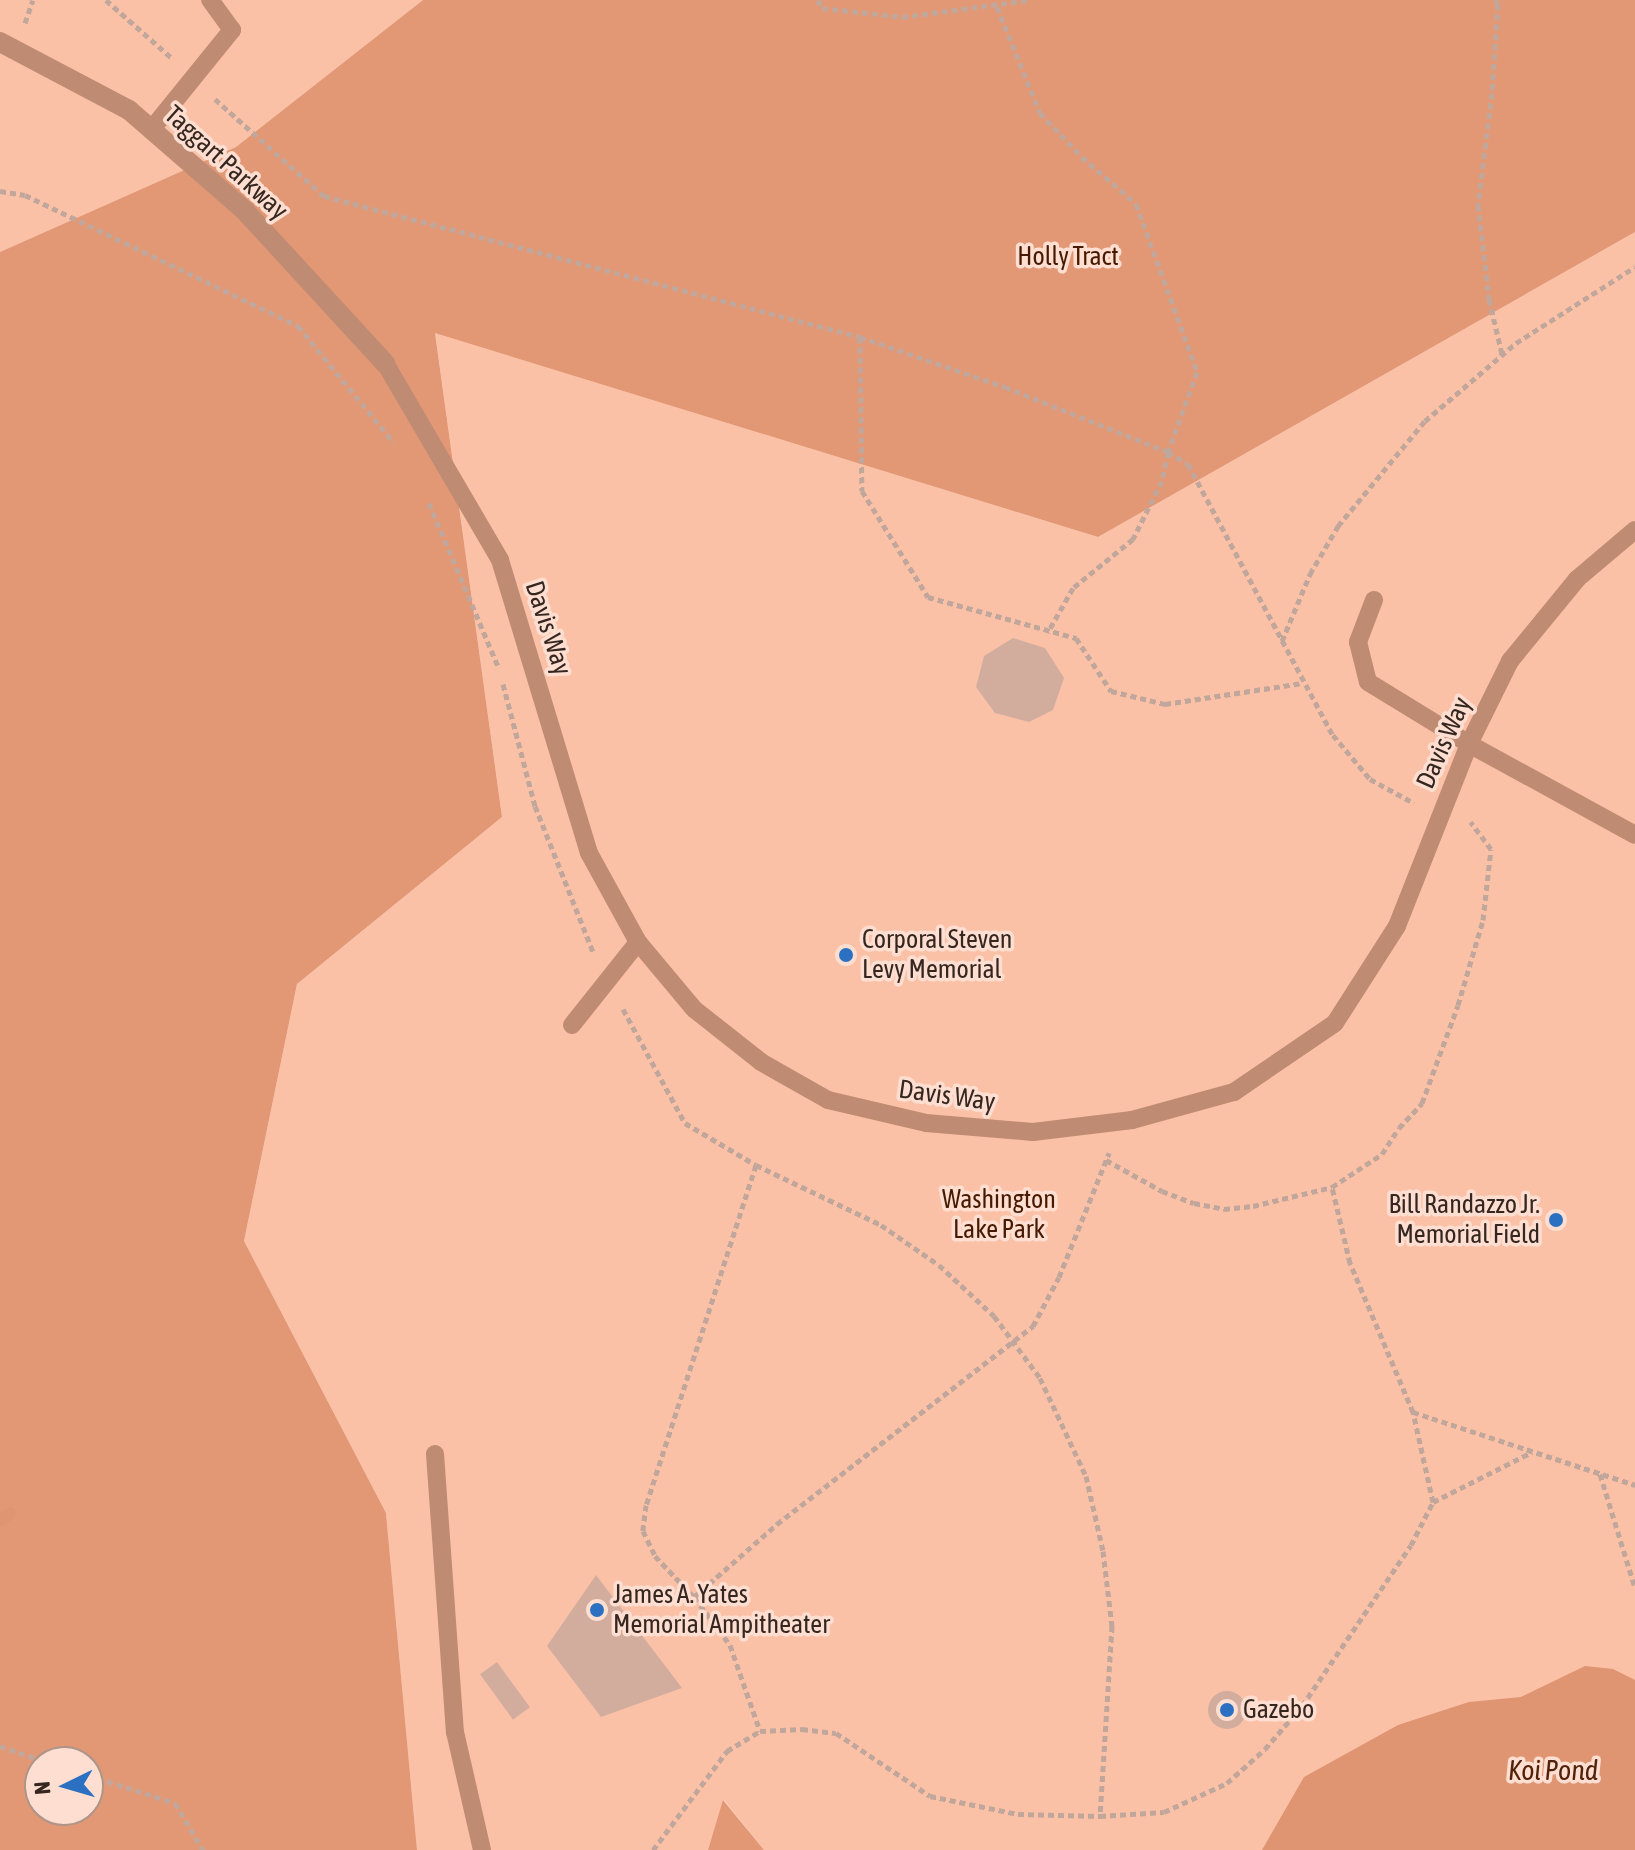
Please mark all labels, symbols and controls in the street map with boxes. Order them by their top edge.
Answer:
street label: Taggart Parkway [158,100,294,226]
park label: Holly Tract [1017,241,1119,273]
street label: Davis Way [518,577,578,679]
street label: Davis Way [1410,692,1478,794]
place label: Corporal Steven Levy Memorial [862,924,1012,986]
marker: Corporal Steven Levy Memorial [837,946,855,964]
street label: Davis Way [897,1074,997,1118]
park label: Washington Lake Park [942,1184,1056,1246]
place label: Bill Randazzo Jr. Memorial Field [1388,1189,1540,1250]
marker: Bill Randazzo Jr. Memorial Field [1547,1211,1565,1229]
place label: James A. Yates Memorial Ampitheater [613,1579,830,1640]
marker: James A. Yates Memorial Ampitheater [588,1601,606,1619]
place label: Gazebo [1243,1694,1314,1726]
marker: Gazebo [1218,1701,1236,1719]
north arrow [24,1746,104,1826]
water label: Koi Pond [1508,1753,1598,1787]
text: N [29,1780,56,1796]

